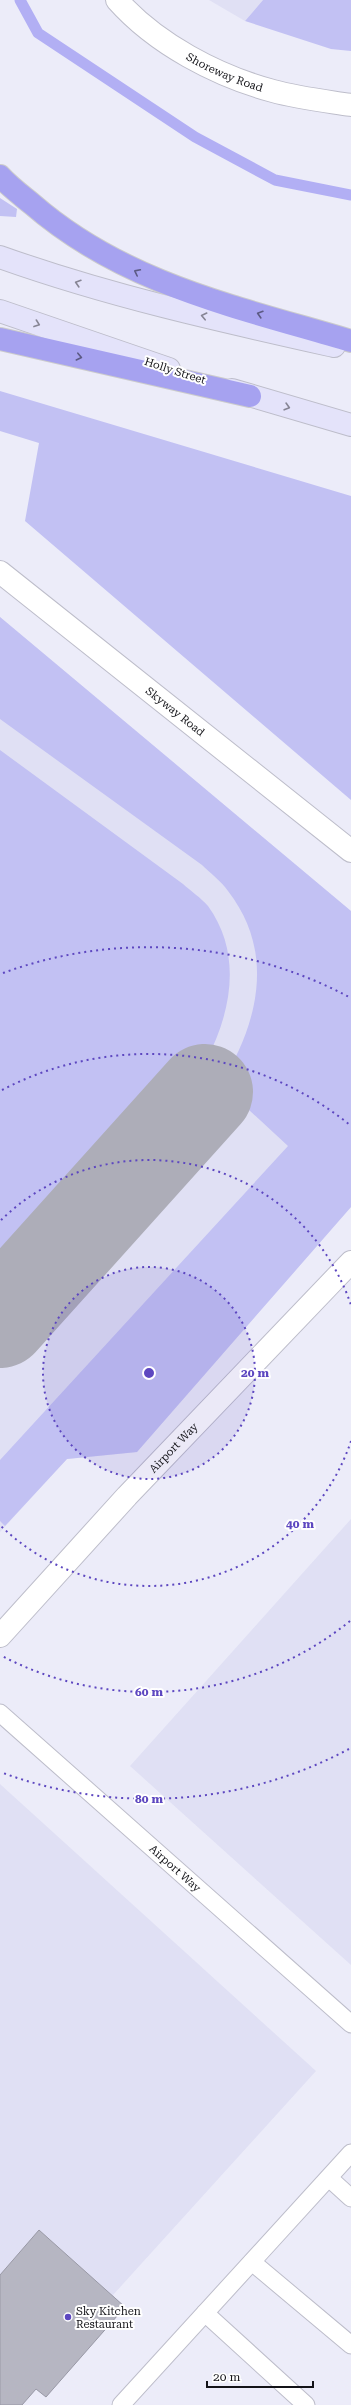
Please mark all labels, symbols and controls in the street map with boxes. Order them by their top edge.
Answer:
street label: Shoreway Road [184,50,265,94]
one-way arrow [134,269,141,277]
one-way arrow [75,279,82,288]
one-way arrow [257,310,264,319]
one-way arrow [200,313,207,321]
one-way arrow [33,319,40,328]
one-way arrow [76,352,82,360]
street label: Holly Street [143,355,207,387]
one-way arrow [284,402,291,411]
street label: Skyway Road [143,684,207,739]
centre of rings [142,1366,156,1380]
text: 20 m [241,1366,269,1380]
street label: Airport Way [146,1420,201,1475]
text: 40 m [286,1517,314,1531]
text: 60 m [135,1685,163,1699]
text: 80 m [135,1792,163,1806]
street label: Airport Way [147,1842,204,1895]
place label: Sky Kitchen Restaurant [76,2305,141,2331]
marker: Sky Kitchen Restaurant [63,2312,73,2322]
scale bar [207,2363,313,2389]
text: 20 m [213,2370,240,2384]

